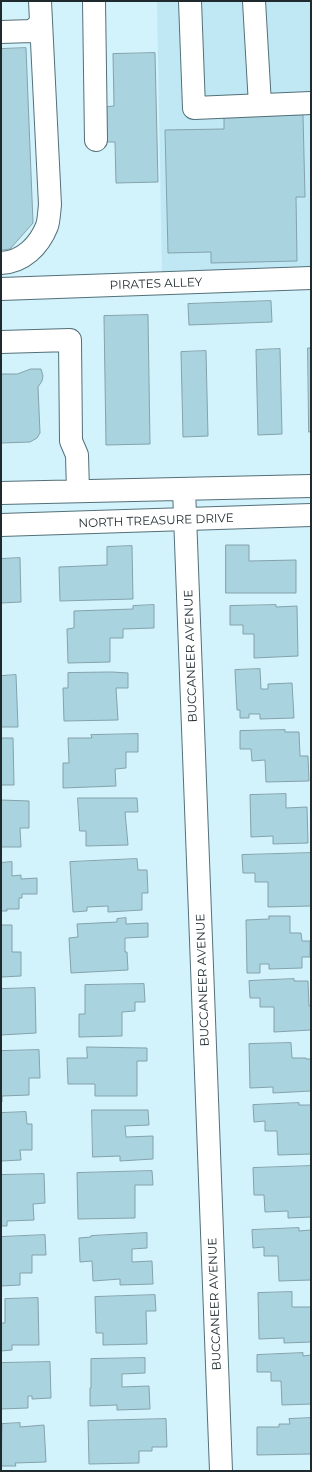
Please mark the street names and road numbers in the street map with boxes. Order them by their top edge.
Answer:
street label: PIRATES ALLEY [109,275,203,293]
street label: NORTH TREASURE DRIVE [78,511,234,531]
street label: BUCCANEER AVENUE [181,589,201,723]
street label: BUCCANEER AVENUE [193,913,213,1047]
street label: BUCCANEER AVENUE [205,1237,225,1371]

